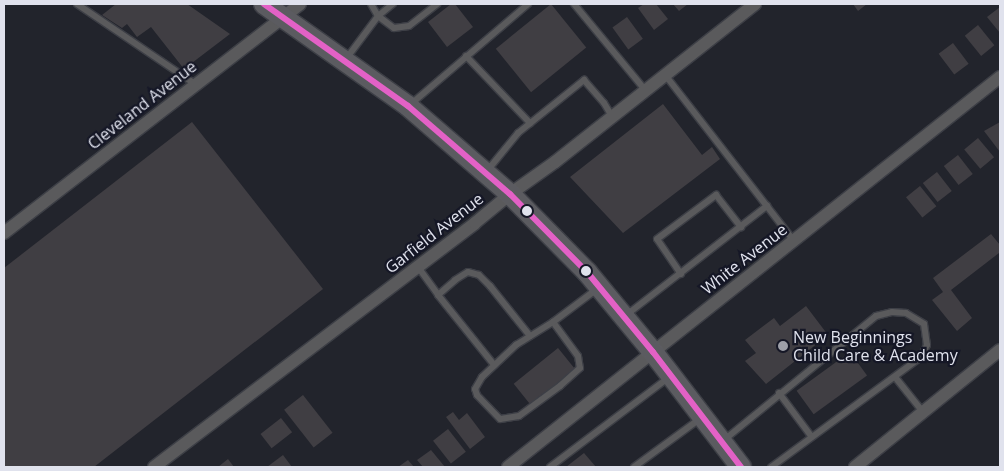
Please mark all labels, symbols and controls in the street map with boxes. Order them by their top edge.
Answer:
street label: Cleveland Avenue [84,57,200,153]
street label: Garfield Avenue [381,189,487,277]
unlabelled marker [522,206,532,216]
street label: White Avenue [697,220,791,298]
unlabelled marker [581,266,591,276]
place label: New Beginnings Child Care & Academy [793,327,958,365]
marker: New Beginnings Child Care & Academy [777,340,789,352]

